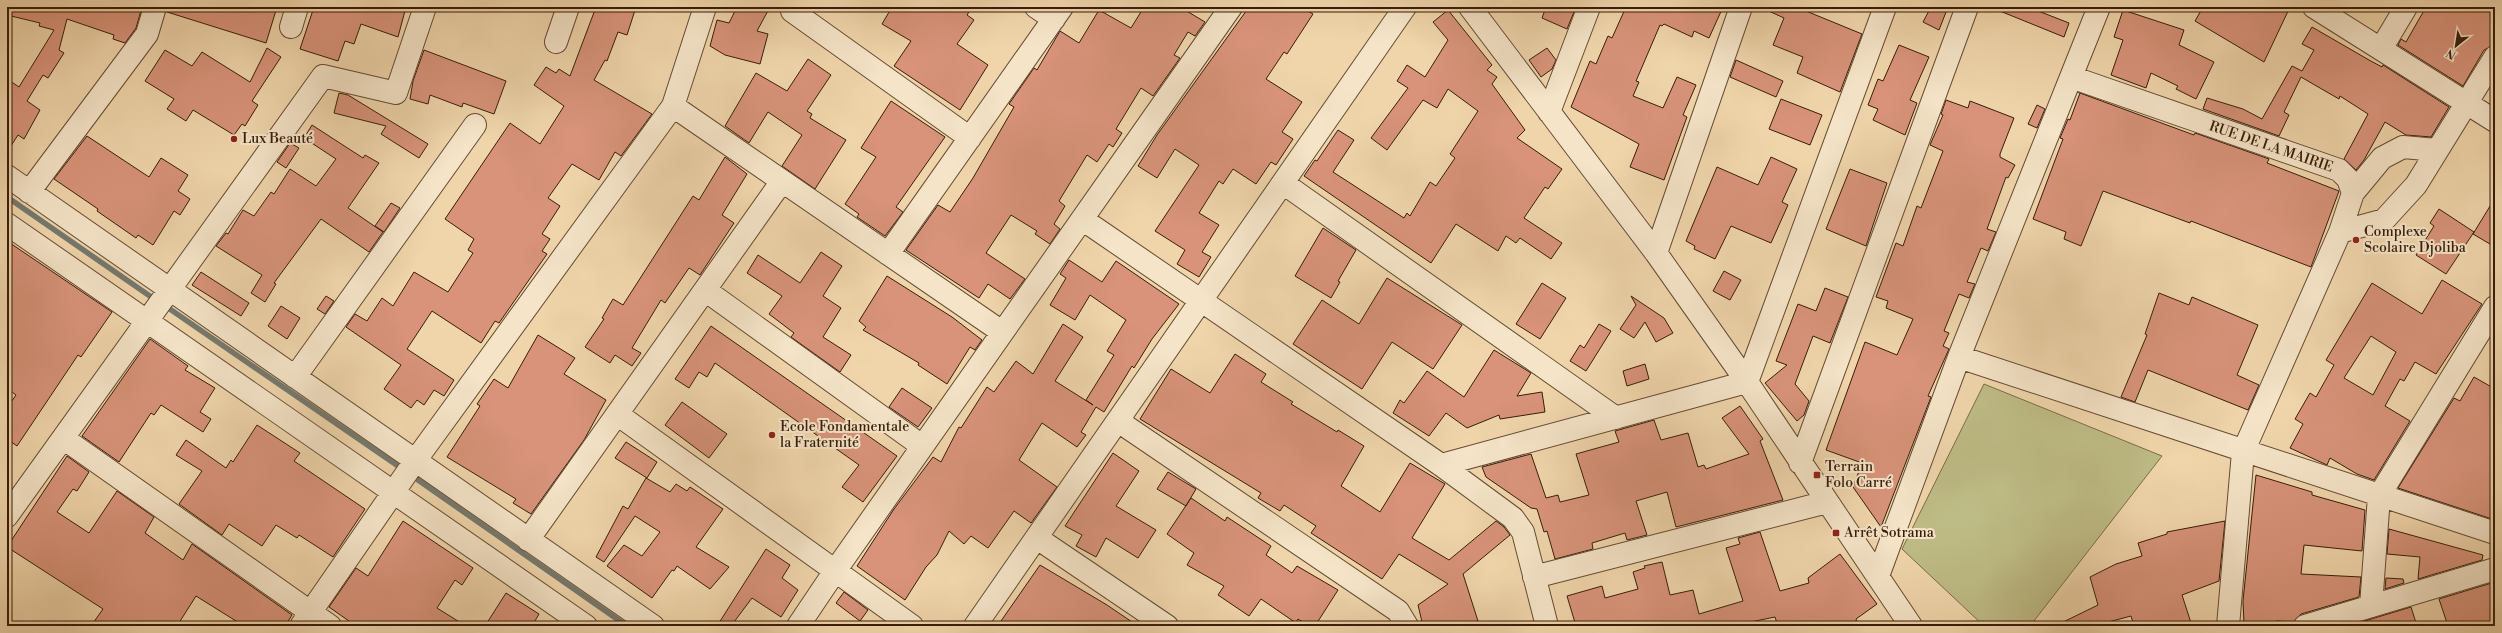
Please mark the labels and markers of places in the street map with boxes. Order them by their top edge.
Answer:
place label: Lux Beauté [242,130,313,148]
marker: Lux Beauté [229,134,239,144]
place label: Complexe Scolaire Djoliba [2364,223,2467,257]
marker: Complexe Scolaire Djoliba [2351,235,2361,245]
place label: Ecole Fondamentale la Fraternité [780,418,909,452]
marker: Ecole Fondamentale la Fraternité [767,430,777,440]
place label: Terrain Folo Carré [1825,458,1892,492]
marker: Terrain Folo Carré [1812,470,1822,480]
place label: Arrêt Sotrama [1843,524,1935,542]
marker: Arrêt Sotrama [1831,528,1841,538]

